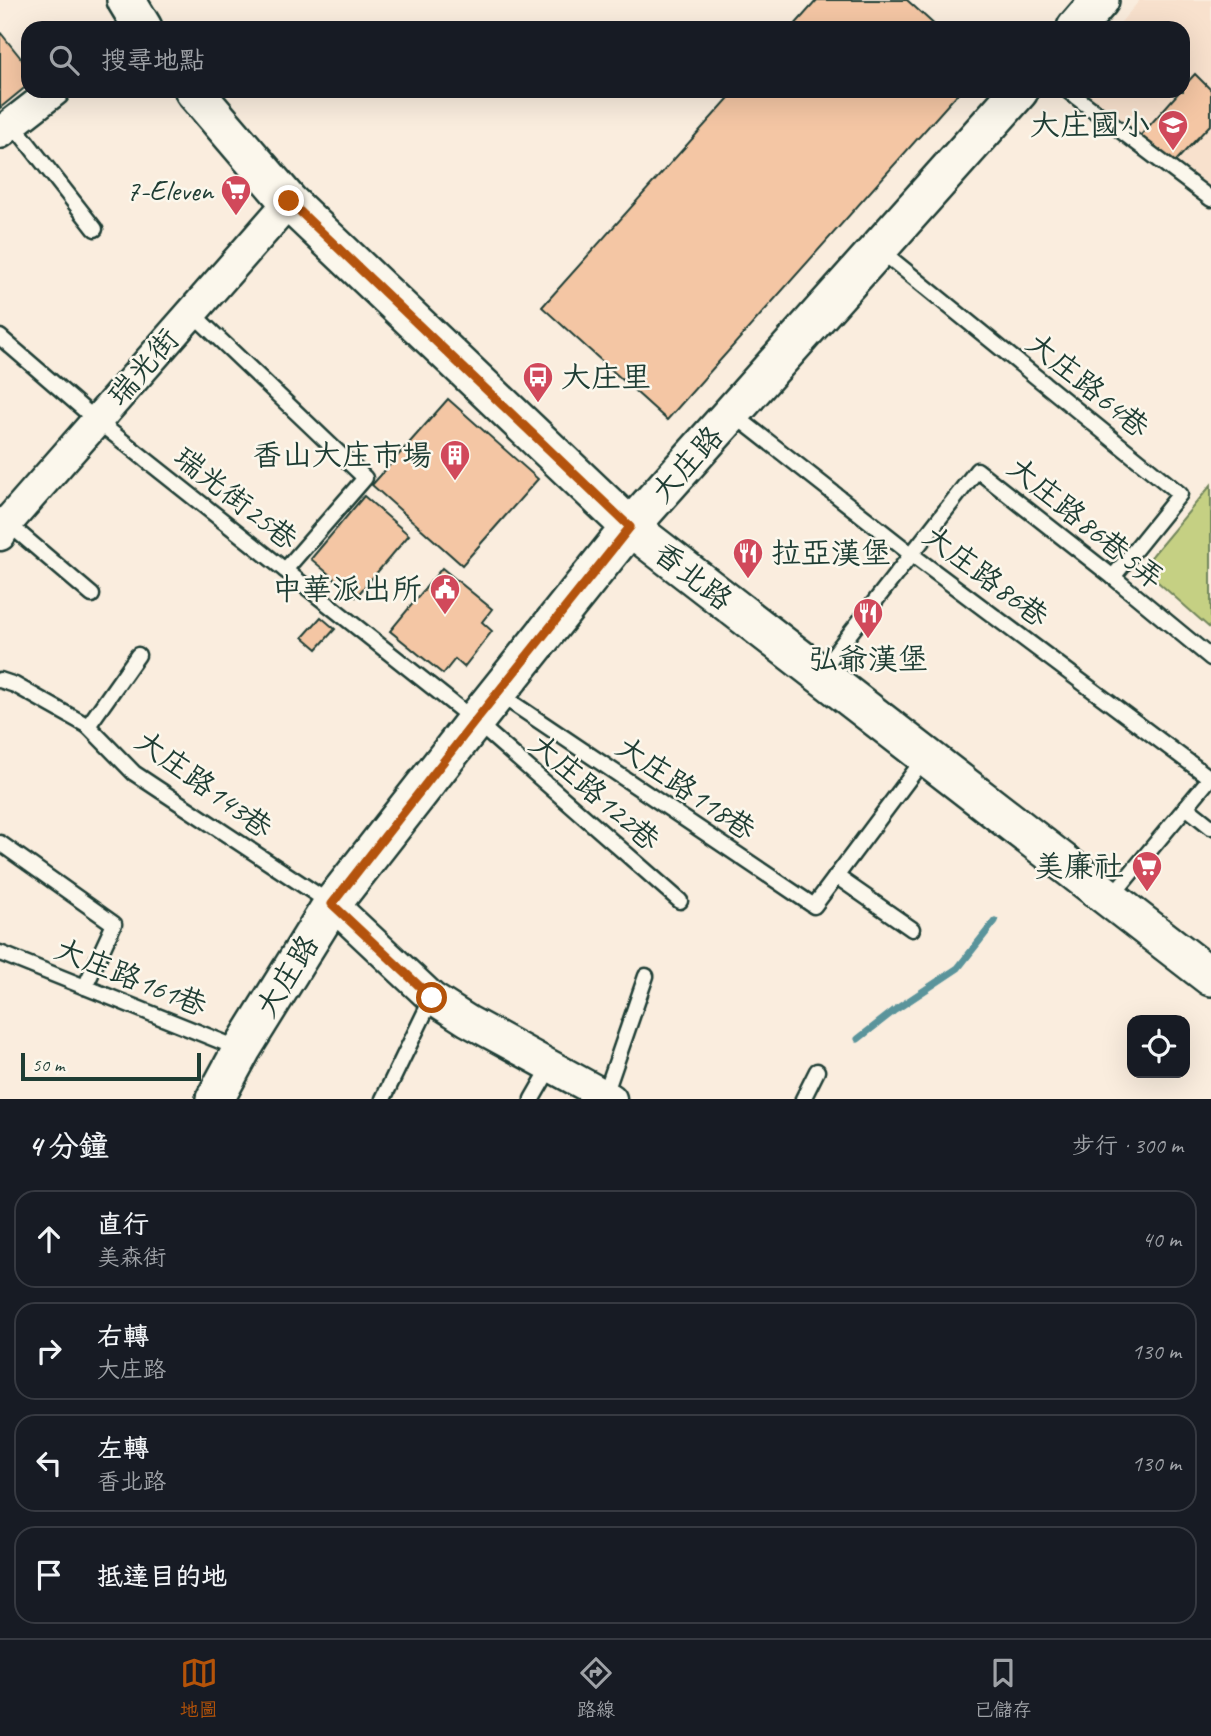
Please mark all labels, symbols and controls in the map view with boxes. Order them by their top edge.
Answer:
search box [21,21,1190,98]
icon: search [45,41,83,79]
text: 搜尋地點 [101,44,205,77]
place label: 大庄國小 [1030,106,1150,144]
school or university icon: 大庄國小 [1156,108,1190,152]
place label: 7-Eleven [126,171,214,209]
supermarket icon: 7-Eleven [219,173,253,217]
route end [273,185,304,216]
street label: 瑞光街 [99,321,187,413]
street label: 大庄路64巷 [1019,324,1157,446]
place label: 大庄里 [561,358,651,396]
bus stop icon: 大庄里 [521,360,555,404]
street label: 大庄路 [643,418,731,510]
place label: 香山大庄市場 [252,436,432,474]
street label: 瑞光街25巷 [166,438,306,558]
building icon: 香山大庄市場 [438,438,472,482]
street label: 大庄路86巷5弄 [1000,448,1172,598]
street label: 大庄路86巷 [916,517,1056,635]
street label: 香北路 [646,533,740,619]
place label: 拉亞漢堡 [771,534,891,572]
restaurant icon: 拉亞漢堡 [731,536,765,580]
place label: 中華派出所 [272,570,422,608]
public building icon: 中華派出所 [428,572,462,616]
restaurant icon: 弘爺漢堡 [851,596,885,640]
place label: 弘爺漢堡 [808,640,928,678]
street label: 大庄路143巷 [128,721,280,847]
street label: 大庄路122巷 [522,725,668,859]
street label: 大庄路118巷 [609,727,763,849]
place label: 美廉社 [1034,847,1124,885]
supermarket icon: 美廉社 [1130,849,1164,893]
street label: 大庄路 [247,928,327,1024]
street label: 大庄路161巷 [49,929,213,1025]
route start [416,982,447,1013]
map controls [1127,1015,1190,1078]
button: locate [1127,1015,1190,1078]
scale bar [21,1050,201,1082]
text: 50 m [32,1053,64,1077]
text: 4 分鐘 [28,1127,109,1165]
text: 步行 · 300 m [1072,1131,1183,1160]
text: 直行 [97,1208,149,1241]
icon: ahead [30,1220,68,1258]
text: 40 m [1142,1225,1181,1254]
text: 美森街 [97,1243,166,1272]
text: 右轉 [97,1320,149,1353]
icon: right [30,1332,68,1370]
text: 130 m [1132,1337,1181,1366]
text: 大庄路 [97,1355,166,1384]
text: 左轉 [97,1432,149,1465]
icon: left [30,1444,68,1482]
text: 130 m [1132,1449,1181,1478]
text: 香北路 [97,1467,166,1496]
icon: arrive [30,1556,68,1594]
text: 抵達目的地 [97,1560,227,1593]
tab: 地圖 [180,1654,218,1722]
tab: 路線 [577,1654,615,1722]
tab: 已儲存 [974,1654,1031,1722]

